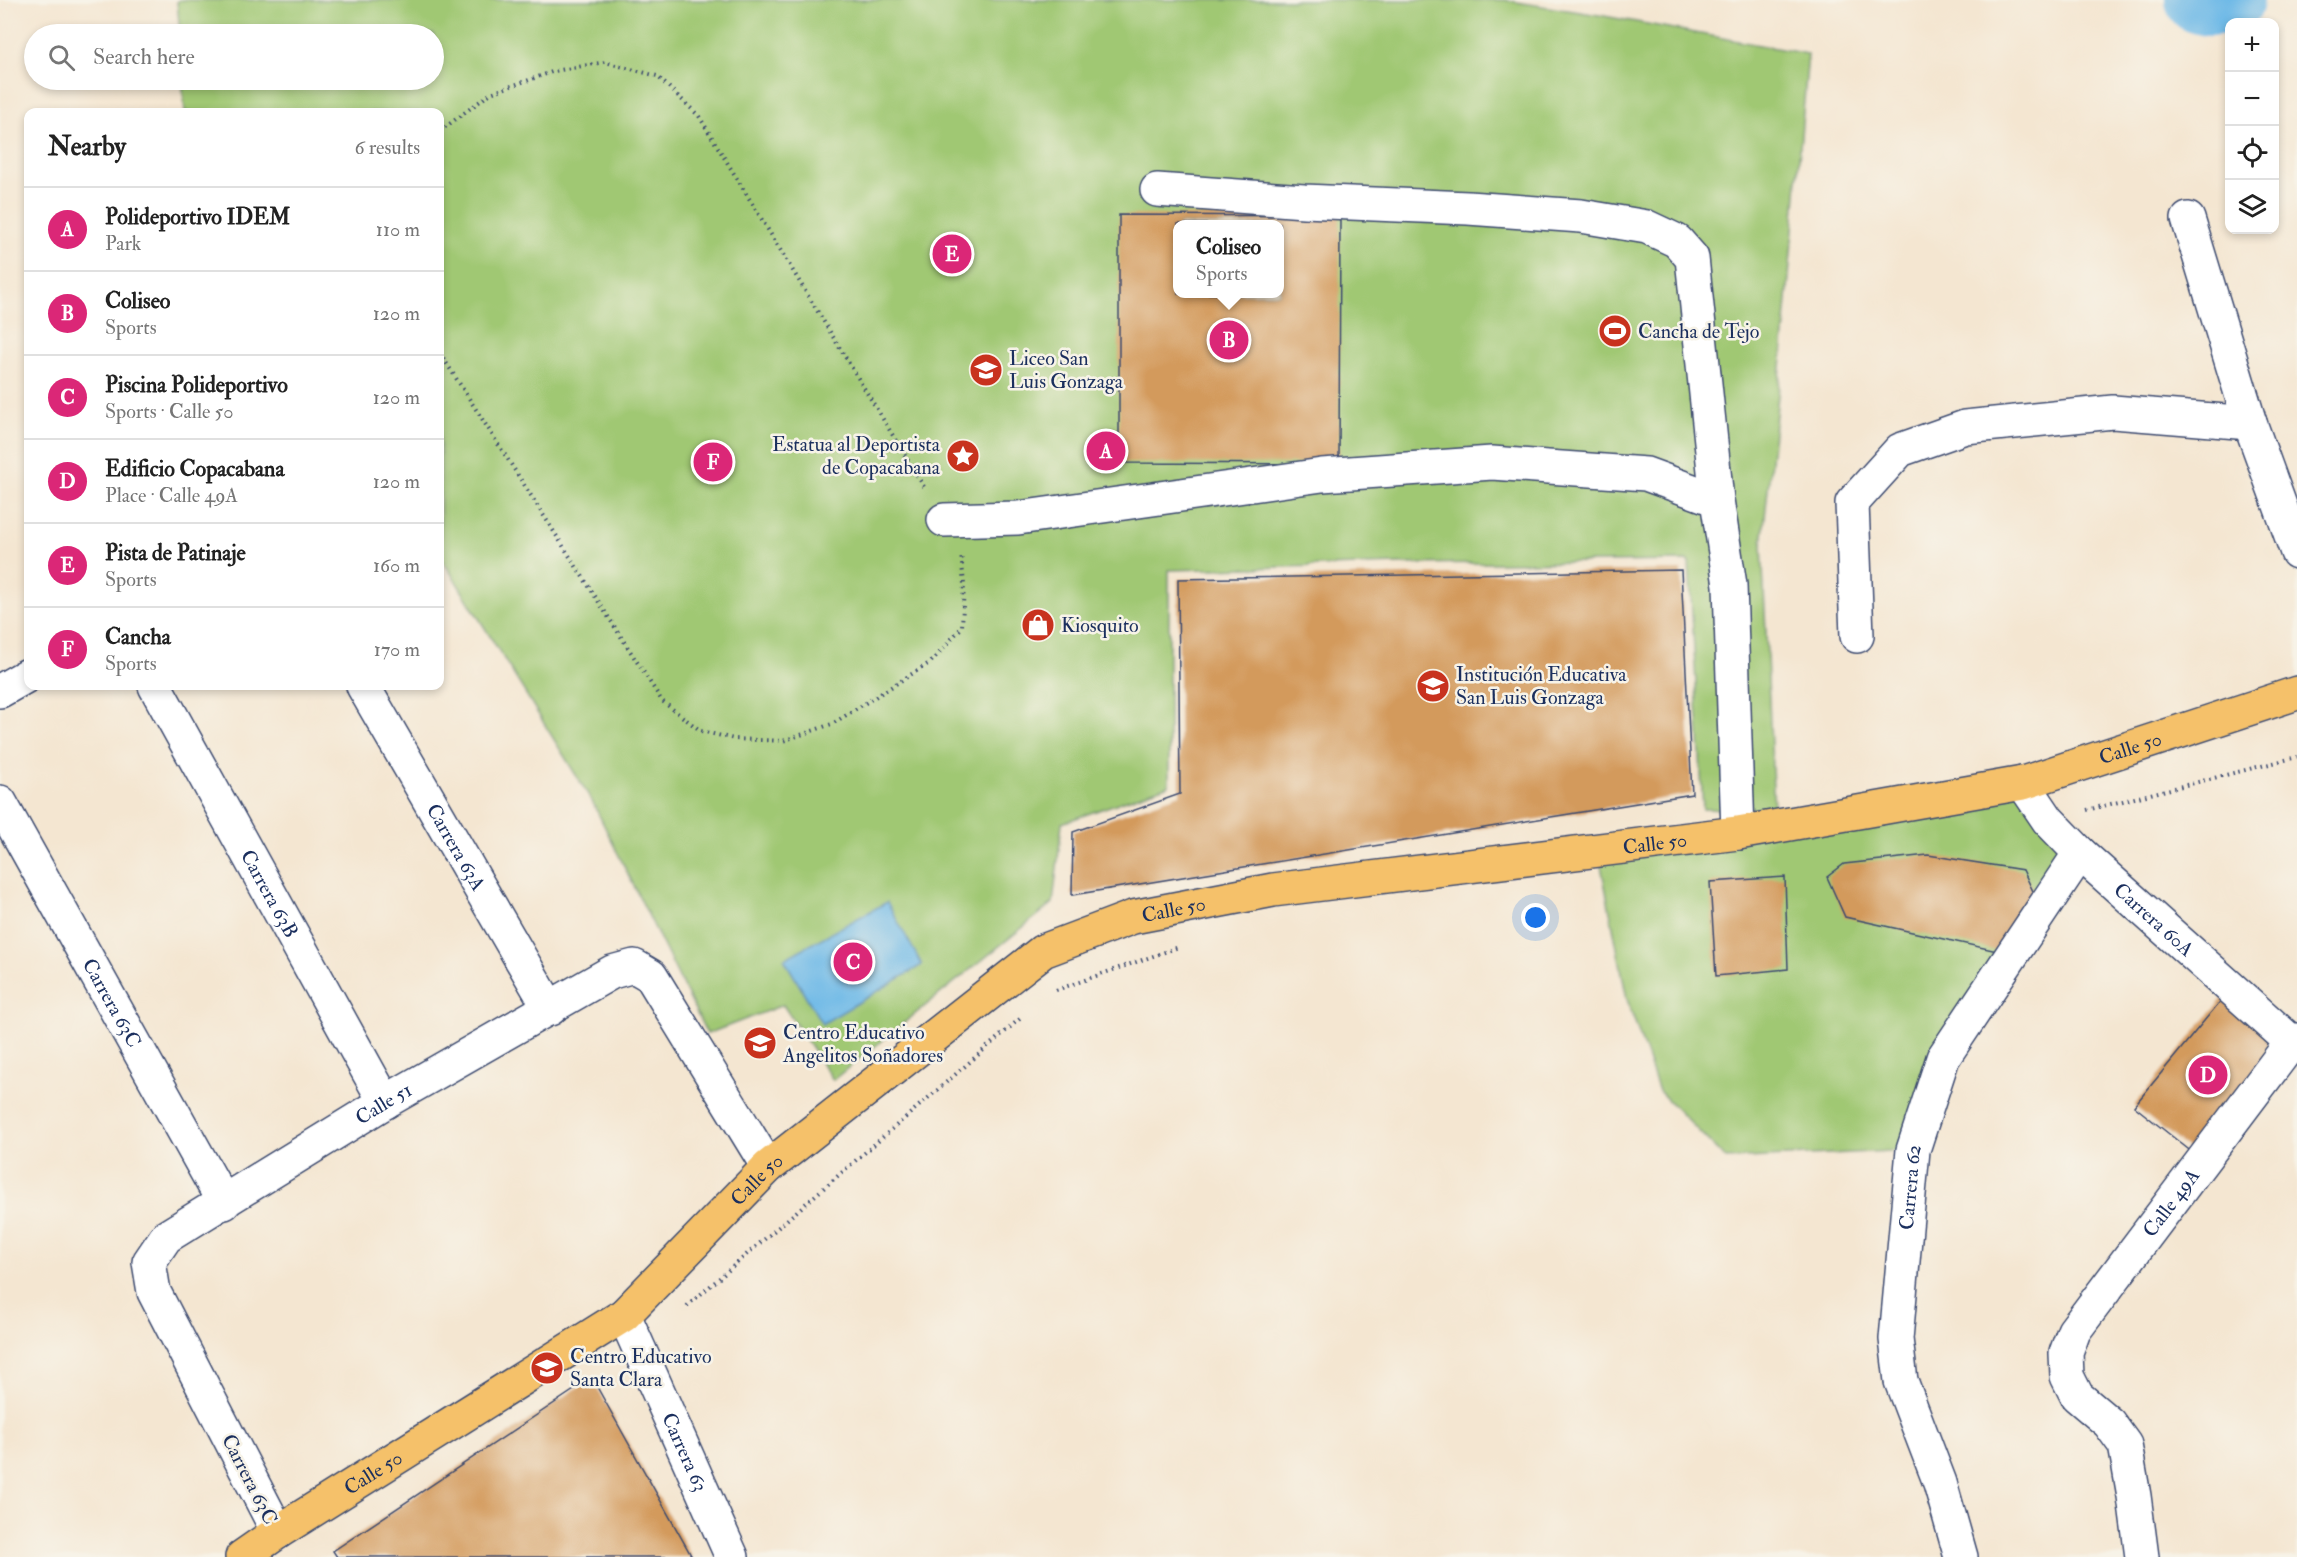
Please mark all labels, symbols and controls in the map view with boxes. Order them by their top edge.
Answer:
map controls [2225,18,2279,234]
button: + [2225,18,2279,72]
search box [24,24,444,90]
icon: search [45,41,78,74]
text: Search here [93,43,195,71]
button: − [2225,72,2279,126]
button: locate [2225,126,2279,180]
text: Nearby [48,131,126,163]
text: 6 results [354,135,420,160]
button: layers [2225,180,2279,234]
text: Polideportivo IDEM [105,203,290,231]
text: A [61,217,74,242]
text: 110 m [376,217,420,242]
popup [1173,220,1284,298]
text: Park [105,231,141,256]
pin: E [932,232,972,276]
text: Coliseo [1196,233,1261,261]
text: Sports [1196,261,1247,286]
text: Coliseo [105,287,170,315]
text: B [61,301,74,326]
text: 120 m [373,301,420,326]
sports icon: Cancha de Tejo [1597,313,1633,349]
text: Sports [105,315,157,340]
pin: B [1210,318,1248,362]
place label: Cancha de Tejo [1638,319,1759,344]
place label: Liceo San Luis Gonzaga [1009,346,1124,394]
school or university icon: Liceo San Luis Gonzaga [968,352,1004,388]
text: Piscina Polideportivo [105,371,288,399]
text: C [60,385,75,410]
text: 120 m [373,385,420,410]
text: Sports · Calle 50 [105,399,233,424]
pin: A [1086,428,1126,474]
place label: Estatua al Deportista de Copacabana [772,432,941,481]
place icon: Estatua al Deportista de Copacabana [945,438,981,474]
pin: F [694,440,732,484]
text: Edificio Copacabana [105,455,284,483]
text: D [59,469,76,494]
text: 120 m [373,469,420,494]
text: Place · Calle 49A [105,483,238,508]
text: Pista de Patinaje [105,539,246,567]
text: E [60,553,75,578]
text: 160 m [373,553,420,578]
text: Sports [105,567,157,592]
shop icon: Kiosquito [1020,607,1056,643]
place label: Kiosquito [1061,613,1139,638]
text: Cancha [105,623,171,651]
text: F [61,637,74,662]
text: 170 m [374,637,420,662]
text: Sports [105,651,157,676]
place label: Institución Educativa San Luis Gonzaga [1456,662,1627,710]
school or university icon: Institución Educativa San Luis Gonzaga [1415,668,1451,704]
street label: Calle 50 [2096,726,2165,770]
street label: Carrera 63A [421,799,491,895]
street label: Calle 50 [1621,827,1688,860]
street label: Carrera 63B [235,845,304,942]
street label: Carrera 60A [2109,877,2199,962]
street label: Calle 50 [1140,891,1208,928]
your location [1521,903,1550,932]
pin: C [834,940,872,984]
street label: Carrera 63C [77,954,147,1052]
place label: Centro Educativo Angelitos Soñadores [782,1020,943,1068]
school or university icon: Centro Educativo Angelitos Soñadores [742,1025,778,1061]
pin: D [2188,1052,2228,1098]
street label: Calle 51 [351,1077,416,1130]
street label: Carrera 62 [1894,1141,1927,1231]
street label: Calle 50 [725,1148,788,1211]
street label: Calle 49A [2137,1163,2205,1242]
place label: Centro Educativo Santa Clara [570,1344,712,1392]
school or university icon: Centro Educativo Santa Clara [529,1350,565,1386]
street label: Carrera 63 [656,1409,713,1495]
street label: Carrera 63C [216,1430,283,1529]
street label: Calle 50 [339,1445,407,1501]

